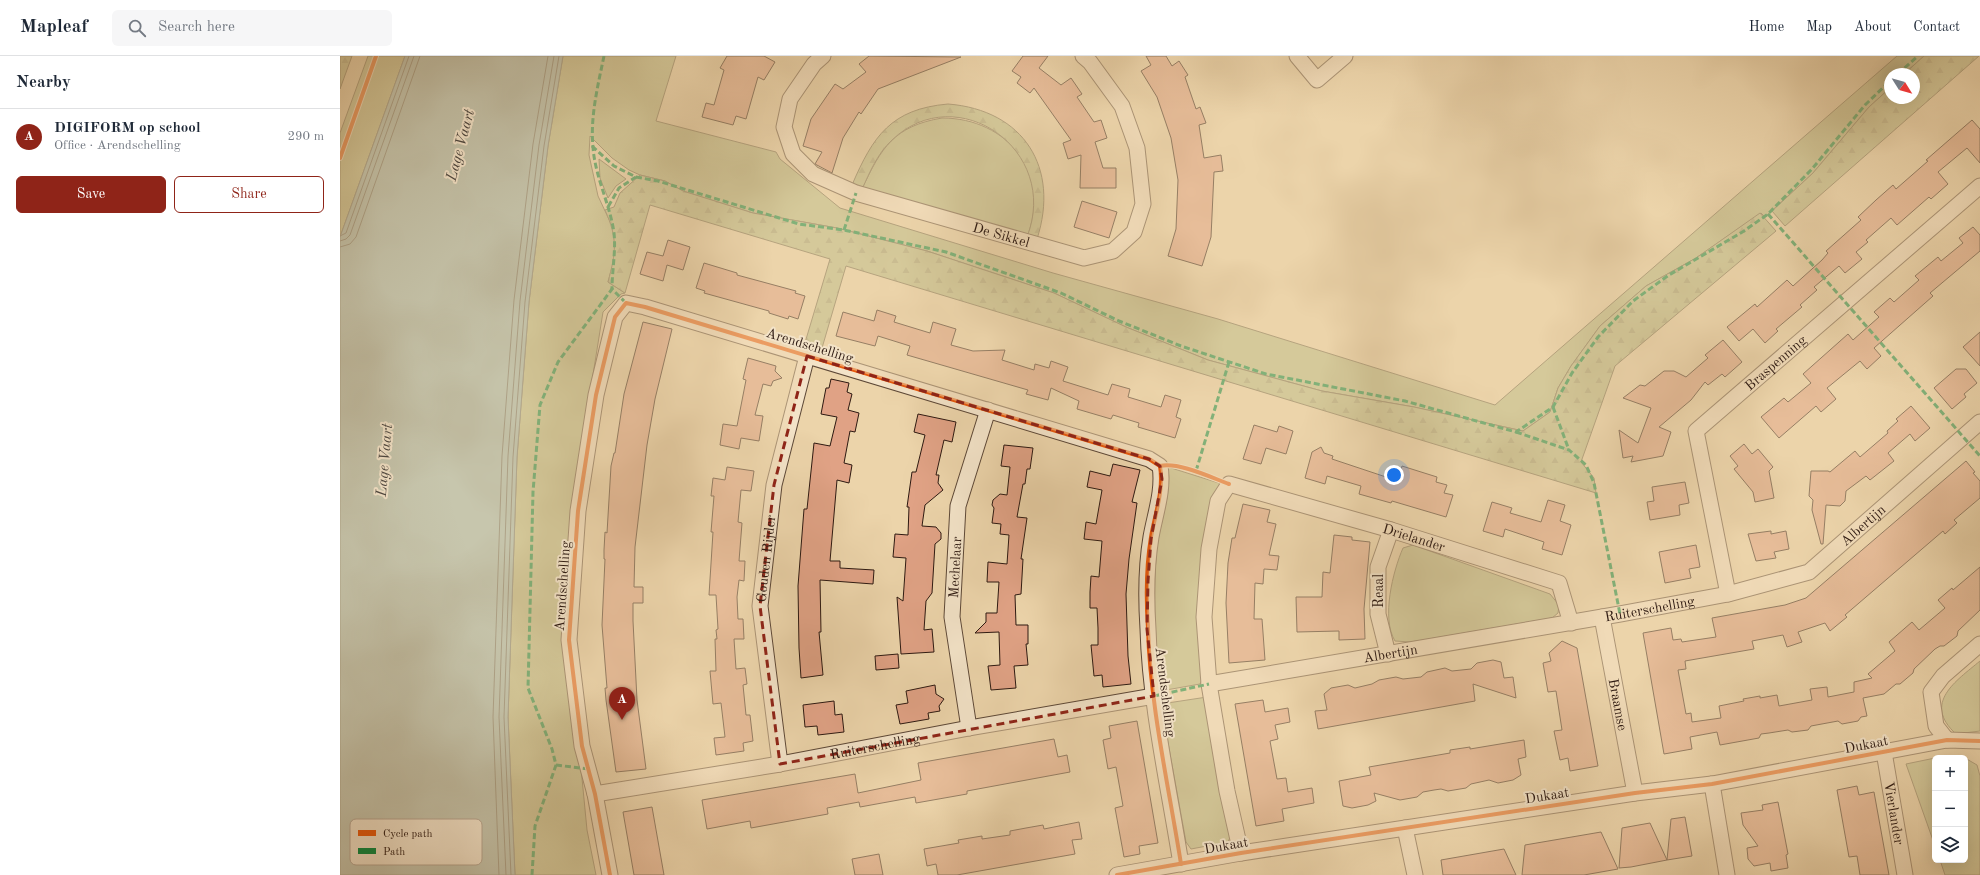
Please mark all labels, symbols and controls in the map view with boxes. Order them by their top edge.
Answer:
search box [112,10,392,46]
icon: search [126,17,148,39]
text: Mapleaf [20,18,88,37]
text: Search here [158,20,235,35]
text: Home [1749,20,1784,34]
text: Map [1806,20,1832,34]
text: About [1854,20,1891,34]
text: Contact [1913,20,1960,34]
north arrow [1884,68,1920,104]
text: Nearby [16,74,71,91]
water label: Lage Vaart [444,108,478,184]
text: DIGIFORM op school [54,121,201,136]
text: A [24,130,34,143]
text: 290 m [287,130,324,143]
text: Office · Arendschelling [54,139,181,152]
button: Save [16,176,166,213]
button: Share [174,176,324,213]
street label: De Sikkel [971,221,1031,250]
street label: Arendschelling [764,326,855,366]
street label: Braspenning [1743,333,1810,393]
water label: Lage Vaart [375,423,396,498]
your location [1384,465,1404,485]
street label: Albertijn [1838,502,1889,549]
street label: Gouden Rijder [754,514,778,603]
street label: Drielander [1381,522,1447,555]
street label: Mechelaar [947,536,964,599]
street label: Arendschelling [553,540,573,632]
street label: Reaal [1372,574,1386,608]
street label: Ruiterschelling [1604,594,1696,624]
street label: Albertijn [1362,643,1419,666]
street label: Arendschelling [1153,646,1178,738]
street label: Braamse [1606,677,1629,732]
pin: A [609,687,635,720]
street label: Ruiterschelling [829,731,922,762]
street label: Dukaat [1843,734,1889,756]
map controls [1932,755,1968,863]
button: + [1932,755,1968,791]
street label: Vierlander [1881,781,1906,846]
street label: Dukaat [1524,786,1570,806]
button: − [1932,791,1968,827]
legend [350,819,482,865]
button: layers [1932,827,1968,863]
text: Cycle path [383,829,433,840]
street label: Dukaat [1203,835,1249,857]
text: Path [383,847,405,858]

